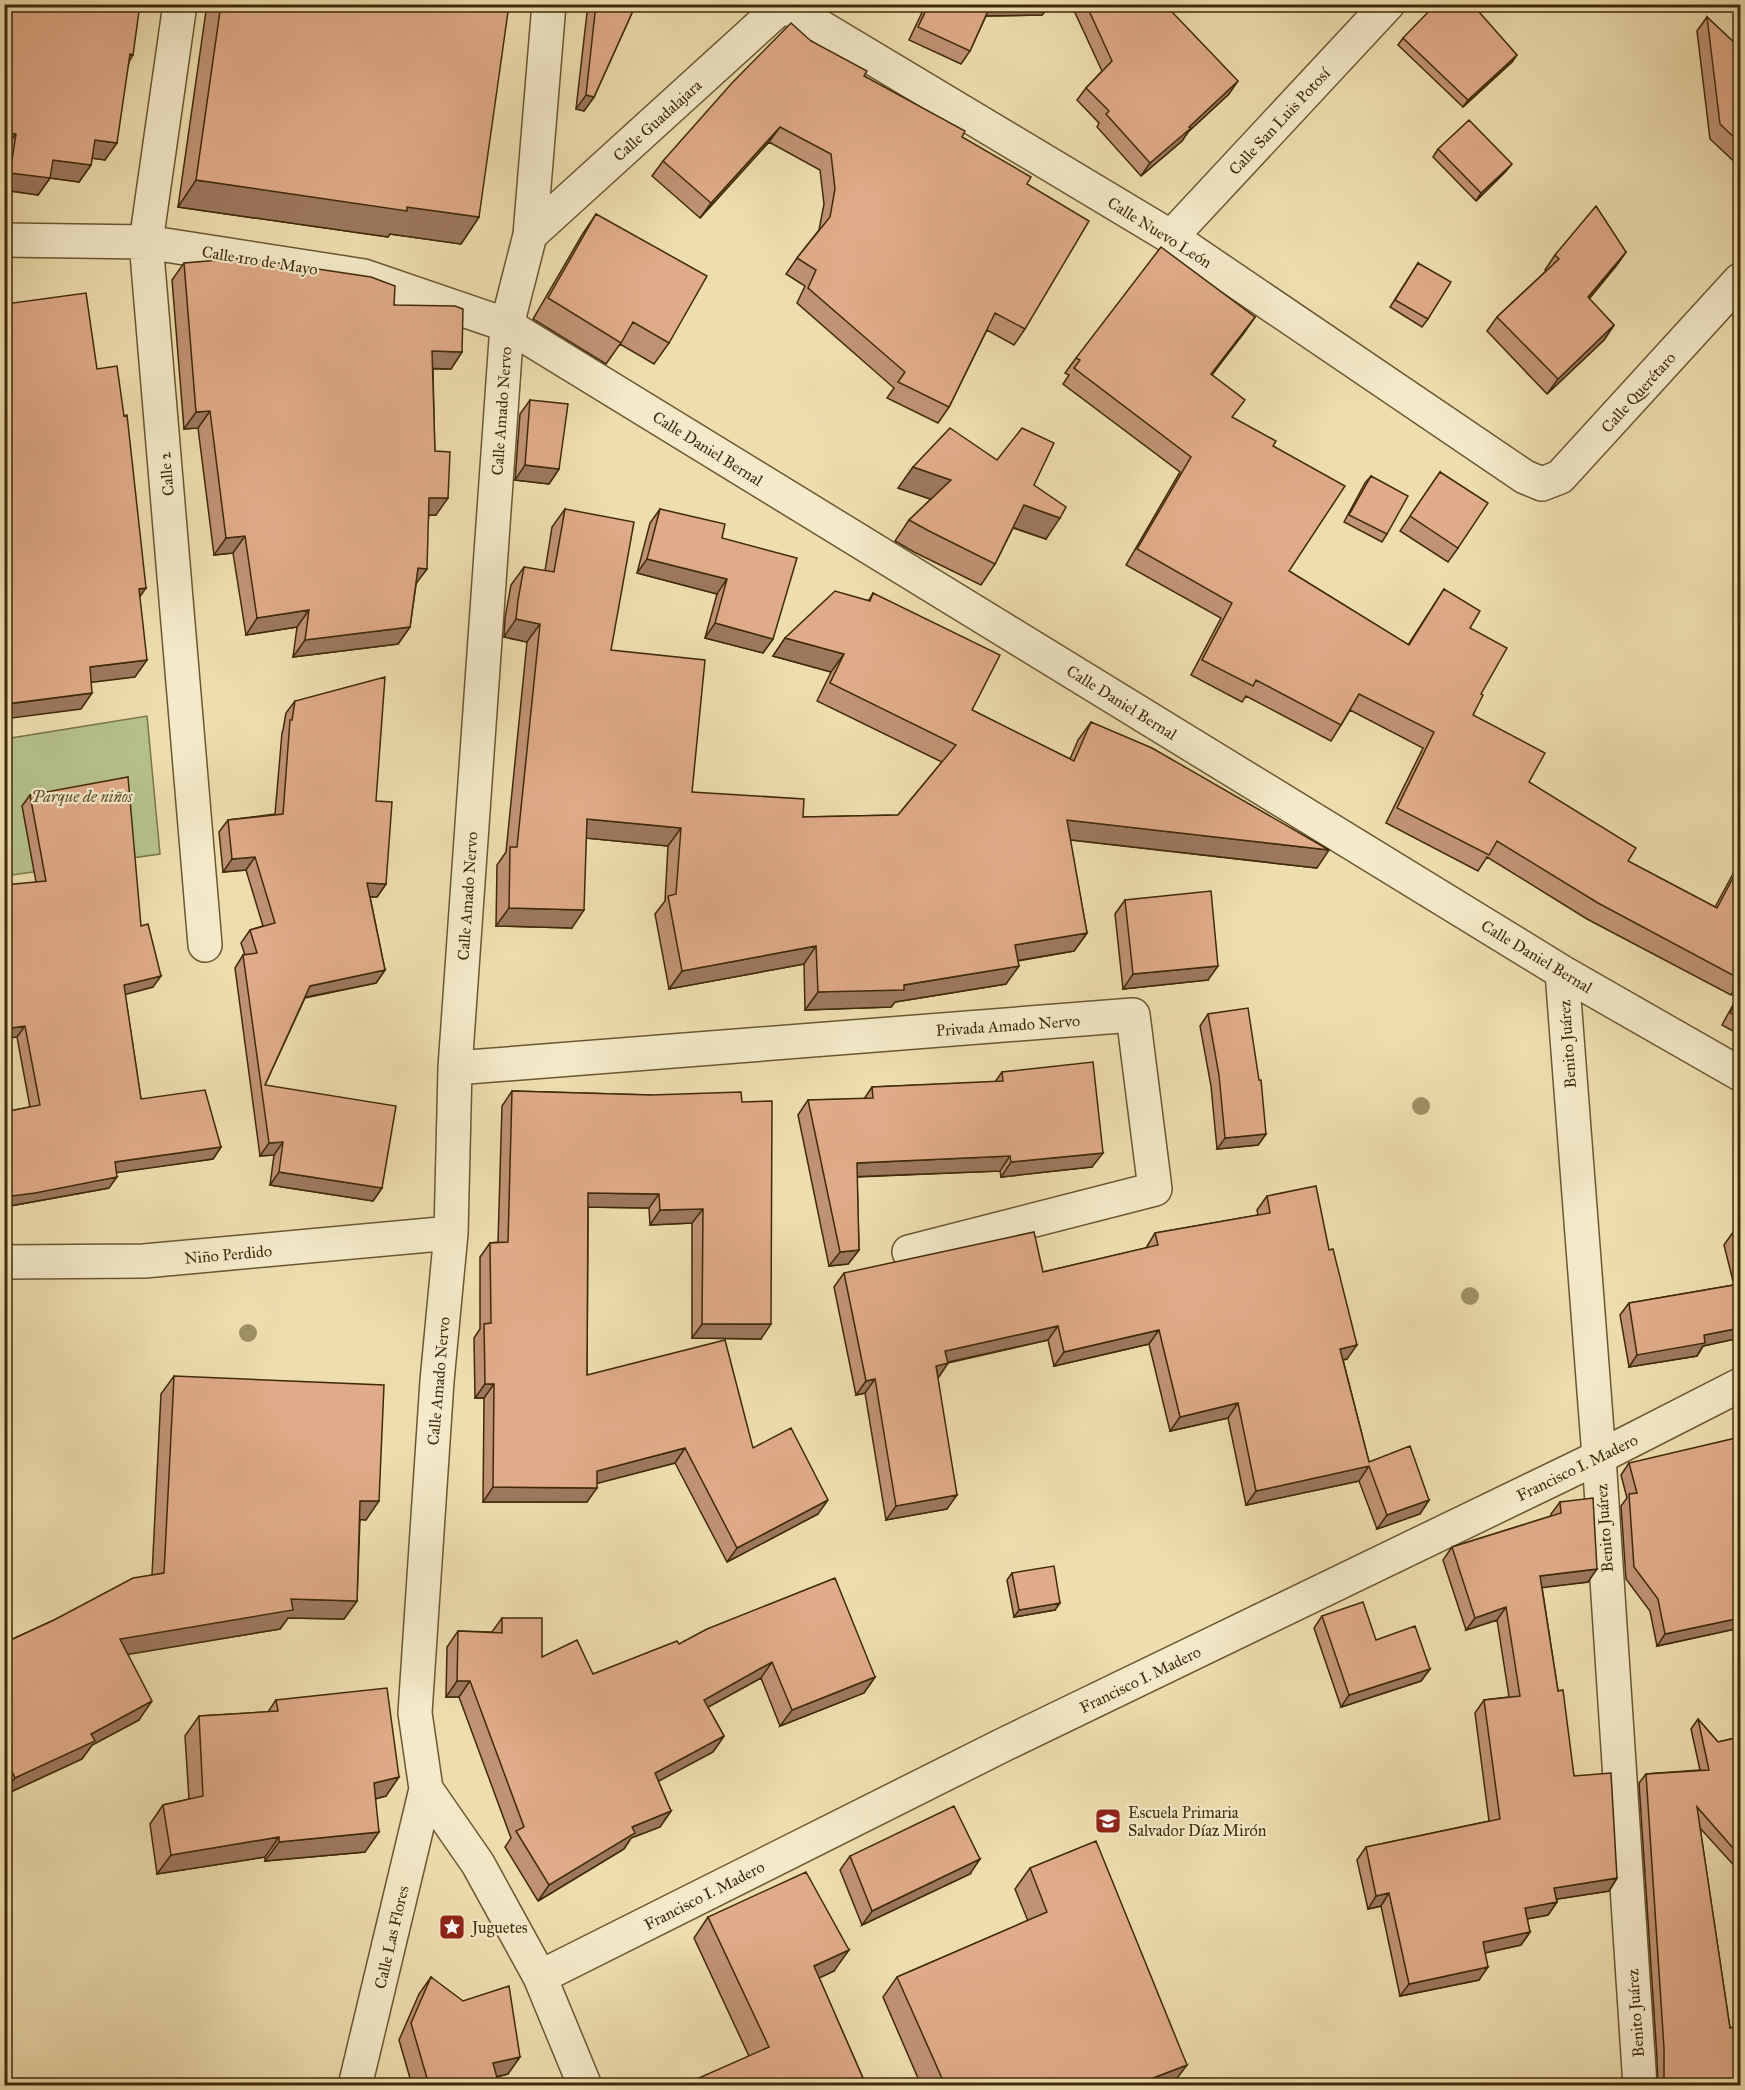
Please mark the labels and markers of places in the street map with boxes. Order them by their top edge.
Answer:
place label: Escuela Primaria Salvador Díaz Mirón [1128,1803,1267,1840]
school or university icon: Escuela Primaria Salvador Díaz Mirón [1093,1806,1123,1836]
place icon: Juguetes [437,1912,467,1942]
place label: Juguetes [470,1918,528,1938]

